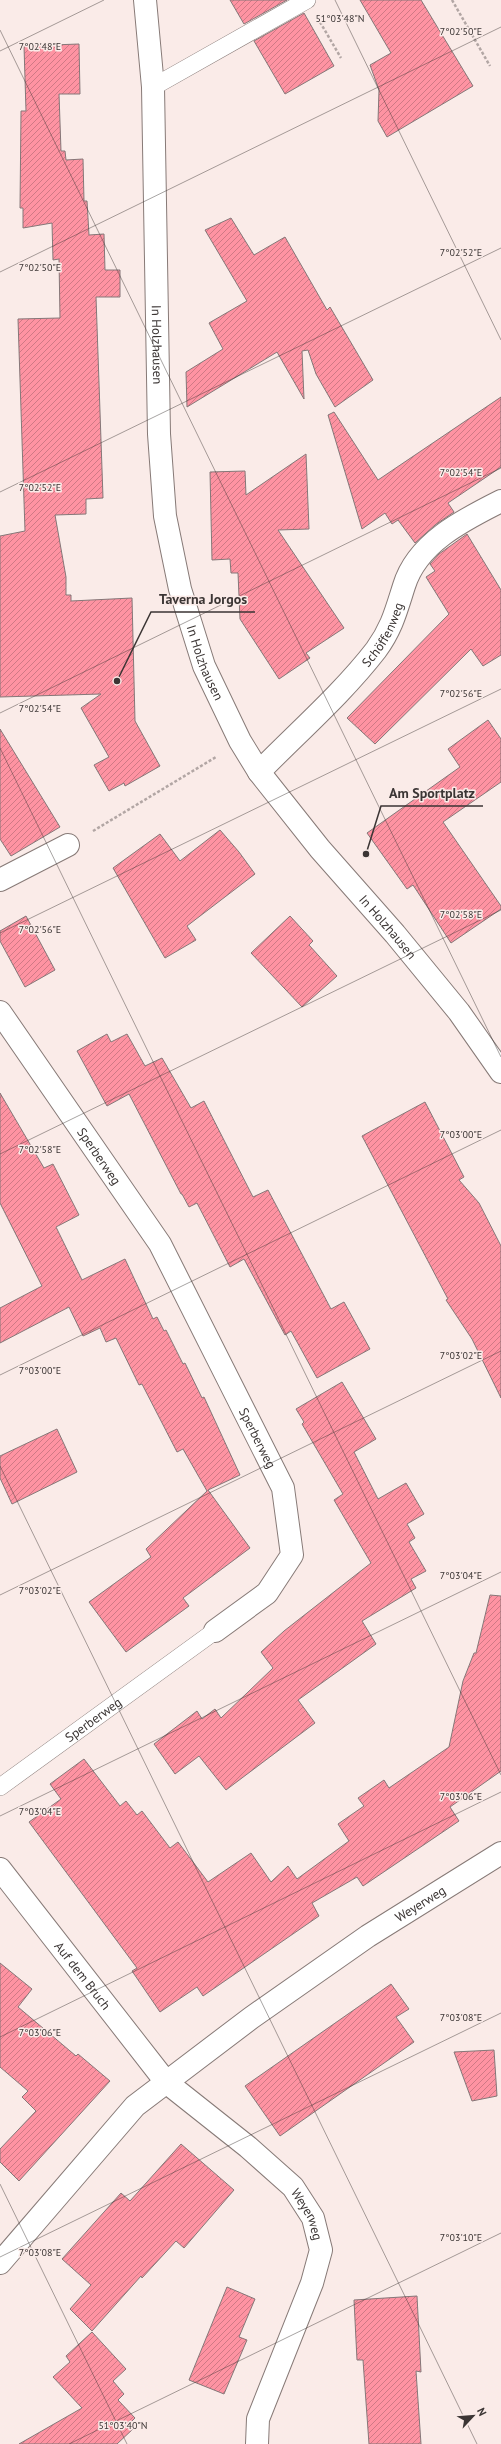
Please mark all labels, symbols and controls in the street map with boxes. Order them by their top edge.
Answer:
text: 51°03'48"N [315,12,365,25]
text: 7°02'50"E [440,25,482,38]
text: 7°02'48"E [19,40,61,53]
text: 7°02'52"E [440,246,482,259]
text: 7°02'50"E [19,261,61,274]
street label: In Holzhausen [148,305,166,385]
text: 7°02'54"E [440,466,482,479]
text: 7°02'52"E [19,481,61,494]
callout: Taverna Jorgos [151,586,255,612]
text: Taverna Jorgos [159,590,247,608]
street label: Schöffenweg [358,600,407,670]
street label: In Holzhausen [183,623,227,703]
text: 7°02'56"E [440,687,482,700]
text: 7°02'54"E [19,702,61,715]
callout: Am Sportplatz [381,780,483,806]
text: Am Sportplatz [389,784,475,802]
street label: In Holzhausen [355,891,420,963]
text: 7°02'58"E [440,908,482,921]
text: 7°02'56"E [19,923,61,936]
street label: Sperberweg [73,1124,125,1188]
text: 7°03'00"E [440,1128,482,1141]
text: 7°02'58"E [19,1143,61,1156]
text: 7°03'02"E [440,1349,482,1362]
text: 7°03'00"E [19,1364,61,1377]
street label: Sperberweg [235,1405,280,1471]
text: 7°03'04"E [440,1569,482,1582]
text: 7°03'02"E [19,1584,61,1597]
street label: Sperberweg [62,1694,125,1746]
text: 7°03'06"E [440,1790,482,1803]
text: 7°03'04"E [19,1805,61,1818]
street label: Weyerweg [392,1882,449,1926]
street label: Auf dem Bruch [51,1938,114,2013]
text: 7°03'08"E [440,2011,482,2024]
text: 7°03'06"E [19,2026,61,2039]
street label: Weyerweg [287,2185,326,2242]
text: 7°03'10"E [440,2231,482,2244]
text: 7°03'08"E [19,2246,61,2259]
north arrow [453,2396,493,2436]
text: N [474,2405,490,2418]
text: 51°03'40"N [98,2419,148,2432]

